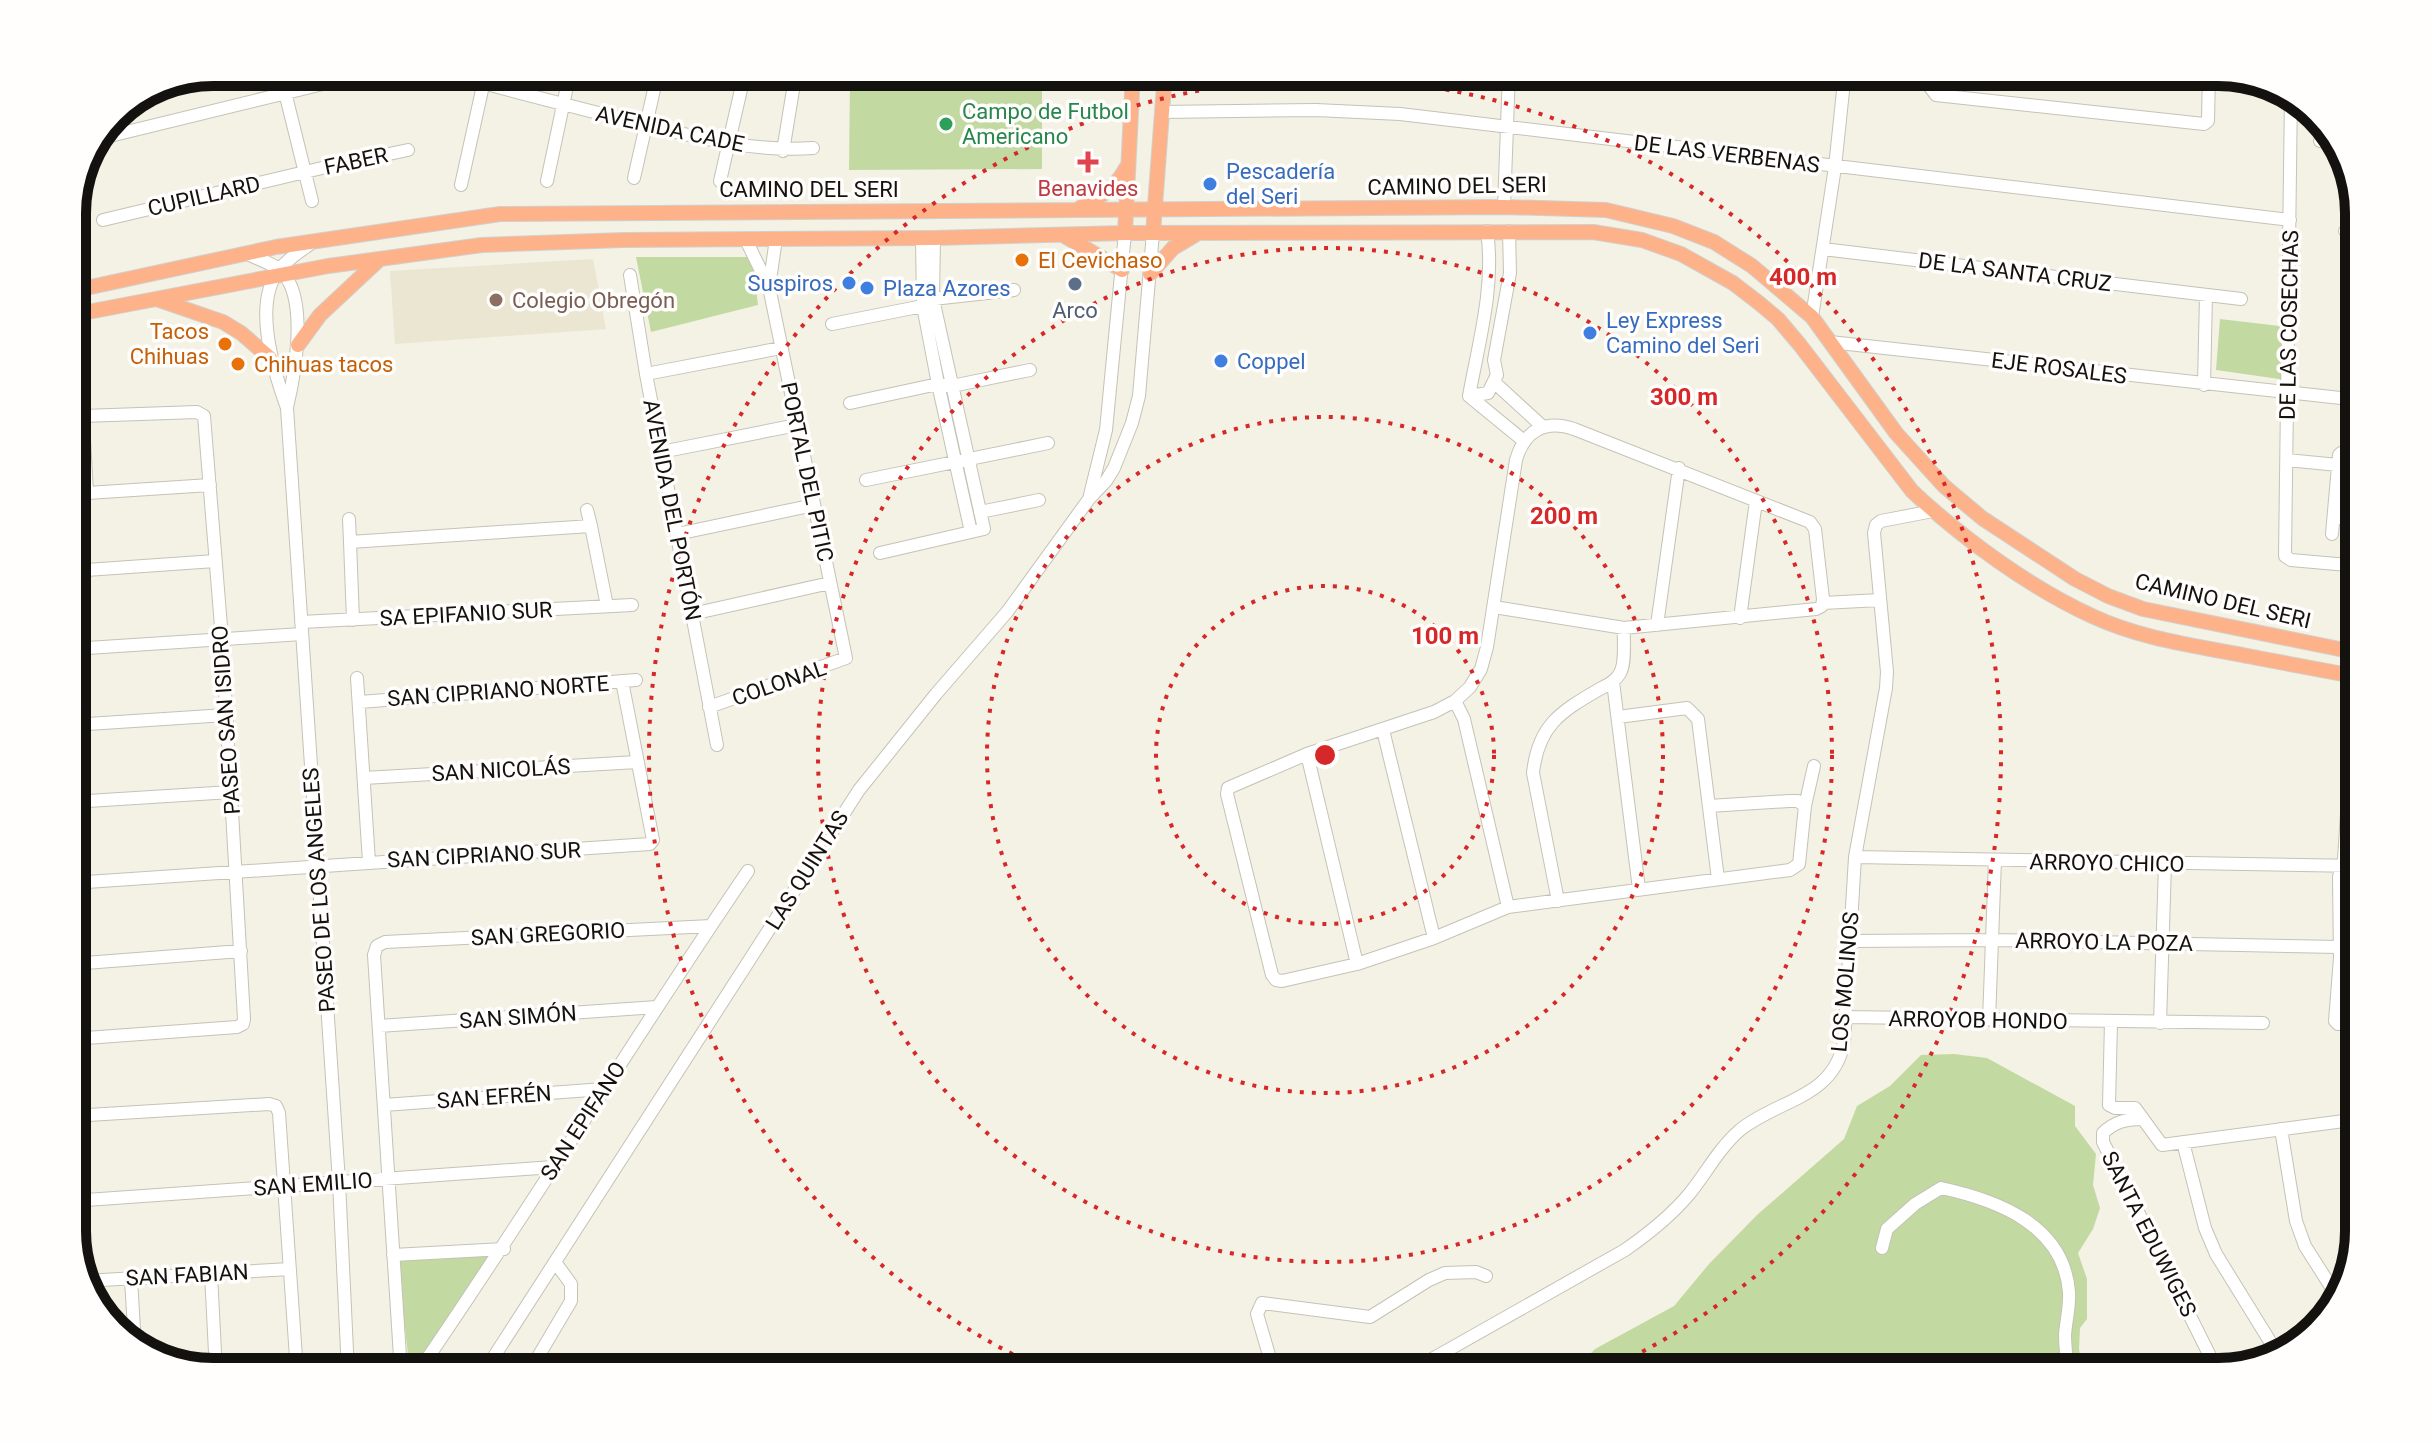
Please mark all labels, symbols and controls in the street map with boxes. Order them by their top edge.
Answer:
place label: Campo de Futbol Americano [962,99,1129,149]
street label: AVENIDA CADE [593,101,747,157]
marker: Campo de Futbol Americano [937,115,955,133]
street label: DE LAS VERBENAS [1633,130,1821,178]
street label: FABER [322,142,391,180]
marker: Benavides [1079,153,1097,171]
place label: Pescadería del Seri [1226,159,1335,209]
street label: CUPILLARD [145,171,263,221]
street label: CAMINO DEL SERI [1367,172,1547,200]
marker: Pescadería del Seri [1201,175,1219,193]
place label: Benavides [1038,176,1138,201]
street label: CAMINO DEL SERI [719,177,899,202]
street label: DE LAS COSECHAS [2275,230,2303,420]
place label: El Cevichaso [1038,248,1163,273]
street label: DE LA SANTA CRUZ [1917,248,2113,296]
marker: El Cevichaso [1013,251,1031,269]
text: 400 m [1769,263,1837,291]
place label: Suspiros [748,271,833,296]
marker: Suspiros [840,274,858,292]
marker: Arco [1066,275,1084,293]
place label: Plaza Azores [883,276,1011,301]
marker: Plaza Azores [858,279,876,297]
place label: Colegio Obregón [512,288,675,313]
marker: Colegio Obregón [487,291,505,309]
place label: Arco [1052,298,1098,323]
place label: Ley Express Camino del Seri [1606,308,1760,358]
place label: Tacos Chihuas [130,319,209,369]
marker: Ley Express Camino del Seri [1581,324,1599,342]
marker: Tacos Chihuas [216,335,234,353]
street label: EJE ROSALES [1990,347,2128,389]
place label: Coppel [1237,349,1306,374]
place label: Chihuas tacos [254,352,393,377]
marker: Coppel [1212,352,1230,370]
marker: Chihuas tacos [229,355,247,373]
street label: PORTAL DEL PITIC [776,380,838,564]
text: 300 m [1650,383,1718,411]
street label: AVENIDA DEL PORTÓN [638,397,707,623]
text: 200 m [1530,502,1598,530]
street label: CAMINO DEL SERI [2133,569,2313,633]
street label: SA EPIFANIO SUR [379,597,554,631]
text: 100 m [1411,622,1479,650]
street label: PASEO SAN ISIDRO [207,625,245,815]
street label: COLONAL [729,655,829,711]
street label: SAN CIPRIANO NORTE [386,671,610,711]
centre of rings [1311,741,1339,769]
street label: SAN NICOLÁS [431,754,571,786]
street label: PASEO DE LOS ANGELES [298,767,340,1013]
street label: LAS QUINTAS [761,806,853,934]
street label: SAN CIPRIANO SUR [386,837,582,873]
street label: ARROYO CHICO [2029,849,2185,877]
street label: LOS MOLINOS [1826,911,1864,1053]
street label: SAN GREGORIO [470,917,626,951]
street label: ARROYO LA POZA [2015,928,2194,956]
street label: SAN SIMÓN [458,999,578,1034]
street label: ARROYOB HONDO [1888,1006,2068,1034]
street label: SAN EPIFANO [535,1057,631,1185]
street label: SAN EFRÉN [436,1081,552,1113]
street label: SANTA EDUWIGES [2097,1147,2201,1321]
street label: SAN EMILIO [253,1167,373,1201]
street label: SAN FABIAN [125,1259,249,1291]

